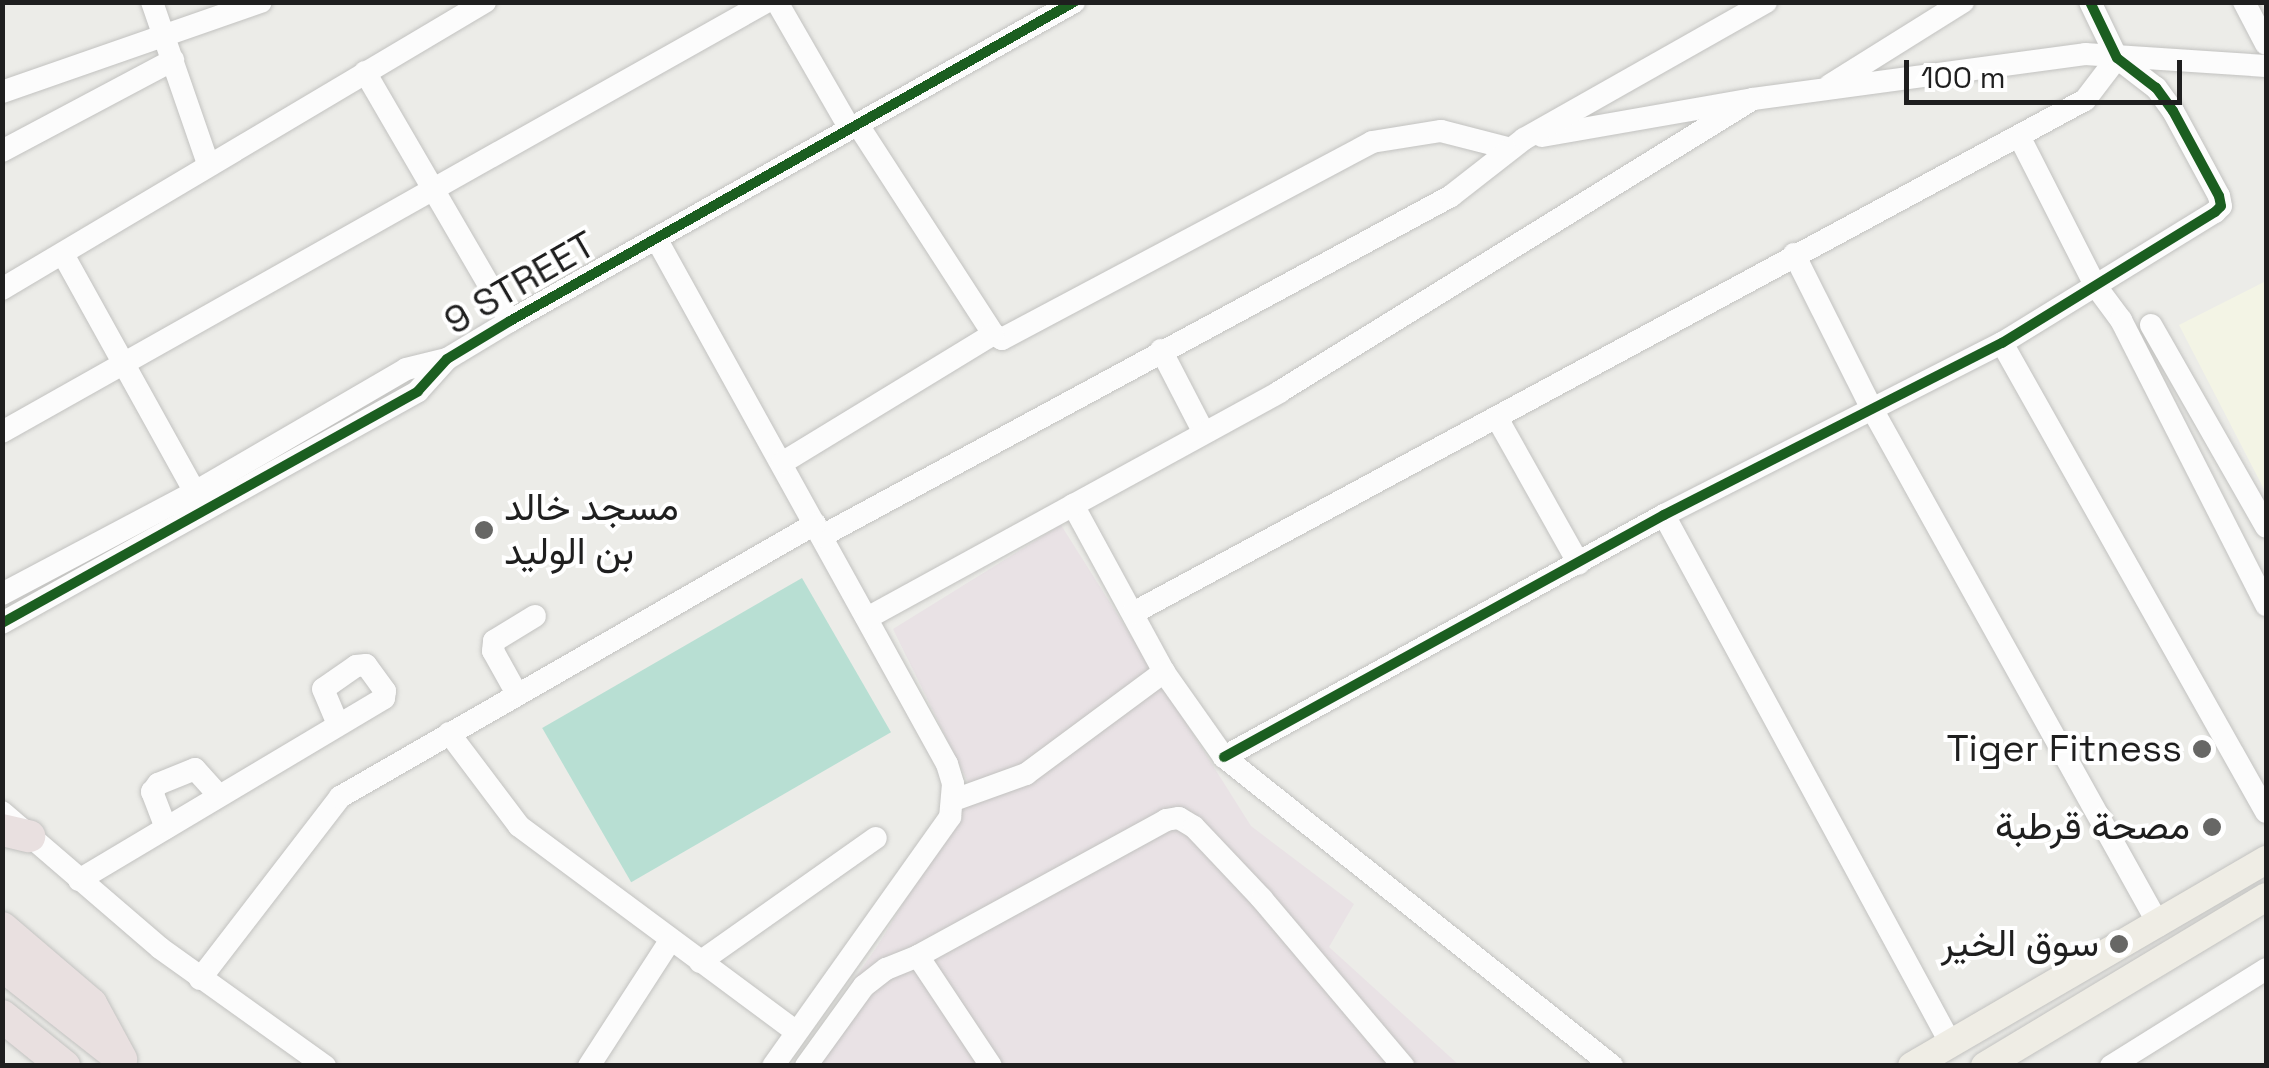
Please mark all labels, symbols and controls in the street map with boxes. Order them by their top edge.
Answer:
scale bar [1909,40,2186,102]
text: 100 m [1921,58,2006,97]
street label: 9 STREET [436,222,604,344]
place label: مسجد خالد بن الوليد [504,485,679,574]
marker: مسجد خالد بن الوليد [473,519,495,541]
place label: Tiger Fitness [1947,726,2182,772]
marker: Tiger Fitness [2191,738,2213,760]
place label: مصحة قرطبة [1995,804,2190,850]
marker: مصحة قرطبة [2199,814,2225,840]
place label: سوق الخير [1941,921,2099,967]
marker: سوق الخير [2108,933,2130,955]

